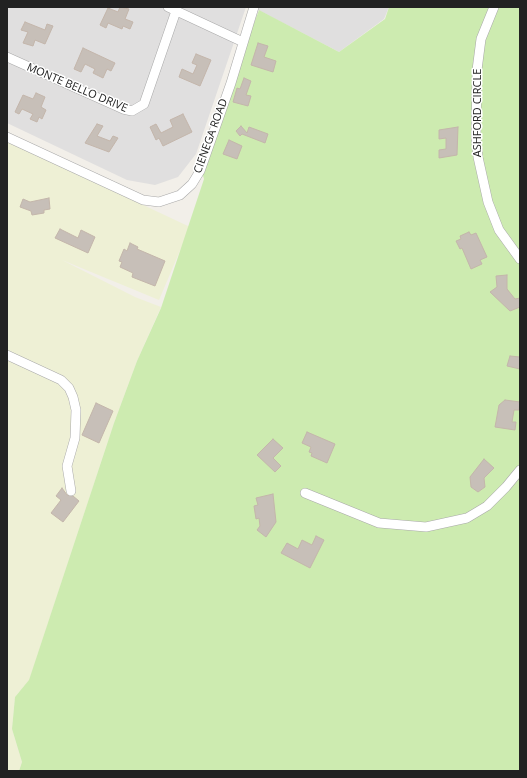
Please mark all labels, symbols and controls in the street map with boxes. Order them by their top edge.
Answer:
street label: MONTE BELLO DRIVE [25,61,129,115]
street label: ASHFORD CIRCLE [471,69,485,157]
street label: CIENEGA ROAD [191,97,231,175]

